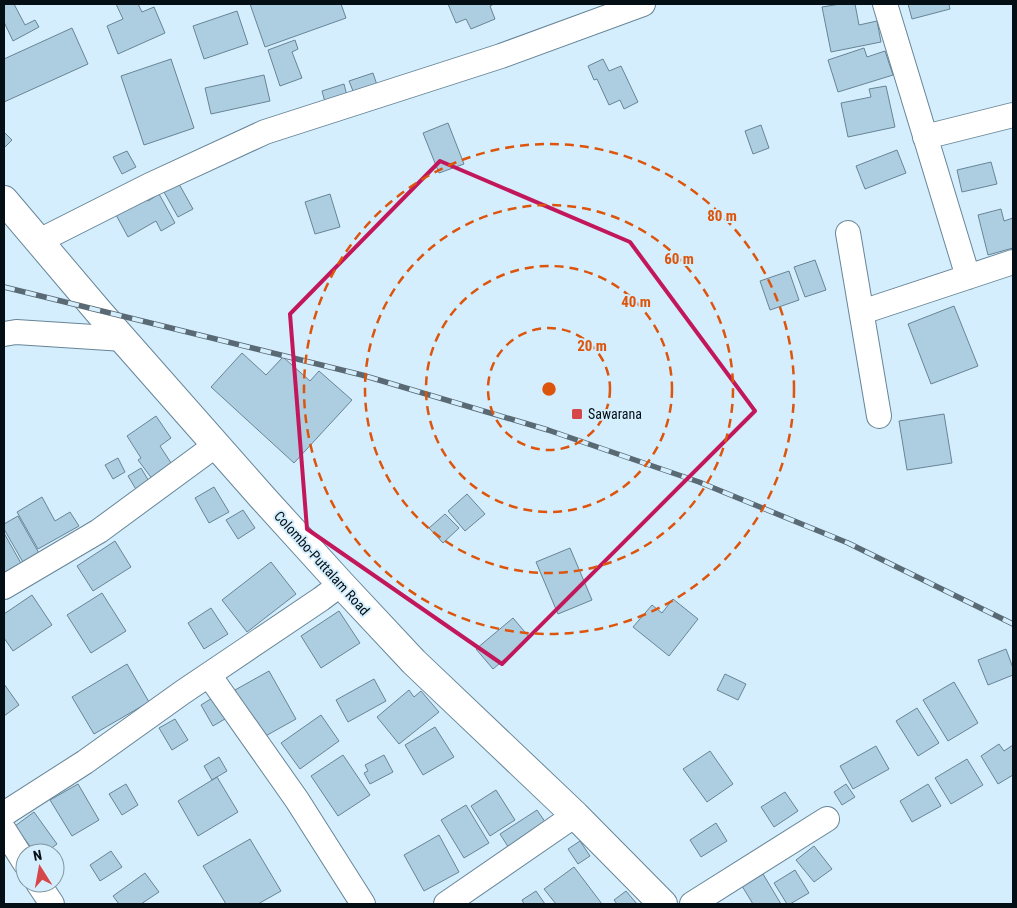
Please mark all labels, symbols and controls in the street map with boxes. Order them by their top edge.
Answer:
text: 80 m [707,207,737,225]
text: 60 m [664,250,694,268]
text: 40 m [621,293,651,311]
text: 20 m [577,337,607,355]
centre of rings [540,380,558,398]
place label: Sawarana [588,406,642,422]
marker: Sawarana [570,407,584,421]
street label: Colombo-Puttalam Road [271,508,373,618]
north arrow [15,843,65,893]
text: N [32,847,43,864]

